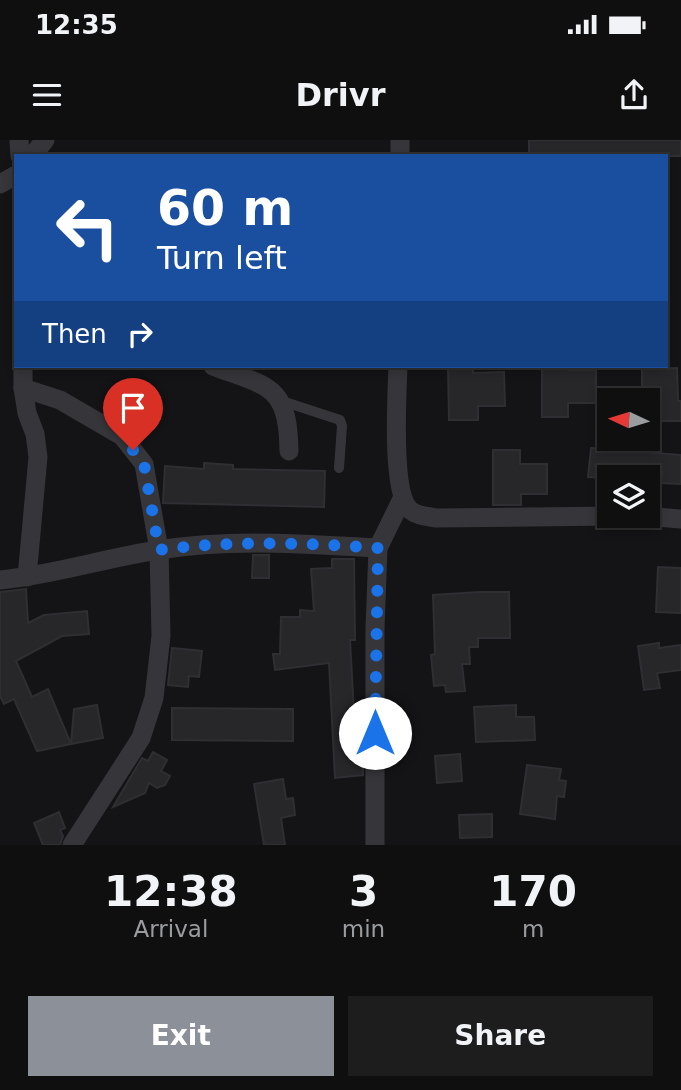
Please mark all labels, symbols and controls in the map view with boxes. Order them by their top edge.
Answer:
text: 12:35 [35,10,118,40]
icon: menu [28,76,66,114]
text: Drivr [296,76,385,114]
icon: share [615,76,653,114]
text: 60 m [157,180,293,237]
icon: left [42,182,133,273]
text: Turn left [157,239,287,277]
icon: right [121,315,159,353]
text: Then [42,319,107,349]
pin [103,378,163,450]
north arrow [597,388,660,452]
map controls [597,388,660,528]
icon: arrive [114,389,152,427]
button: layers [597,465,660,528]
position arrow [338,696,412,770]
text: 12:38 [104,867,238,916]
text: 3 [349,867,378,916]
text: 170 [489,867,577,916]
text: Arrival [134,916,208,942]
text: min [342,916,385,942]
text: m [522,916,544,942]
button: Exit [28,996,334,1076]
button: Share [348,996,653,1076]

